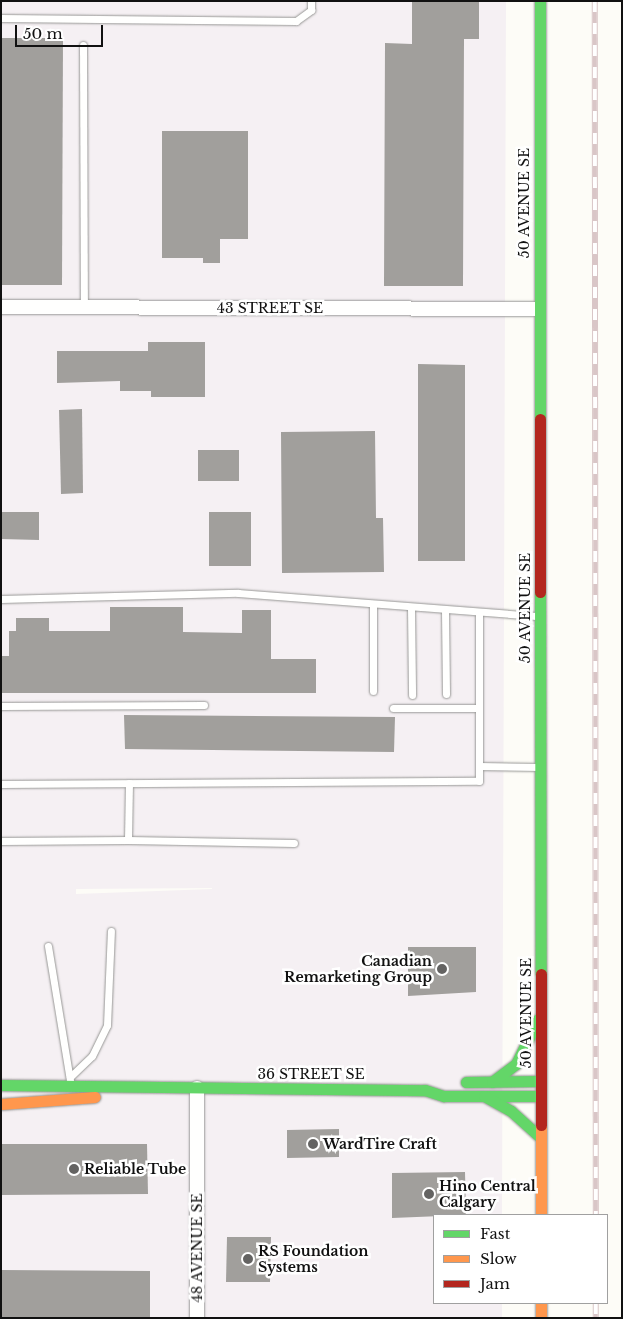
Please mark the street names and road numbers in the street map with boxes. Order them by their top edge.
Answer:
street label: 50 AVENUE SE [516,148,532,258]
street label: 43 STREET SE [217,300,323,316]
street label: 50 AVENUE SE [517,553,533,663]
street label: 50 AVENUE SE [518,958,534,1068]
street label: 36 STREET SE [257,1066,365,1082]
street label: 48 AVENUE SE [189,1193,205,1303]

